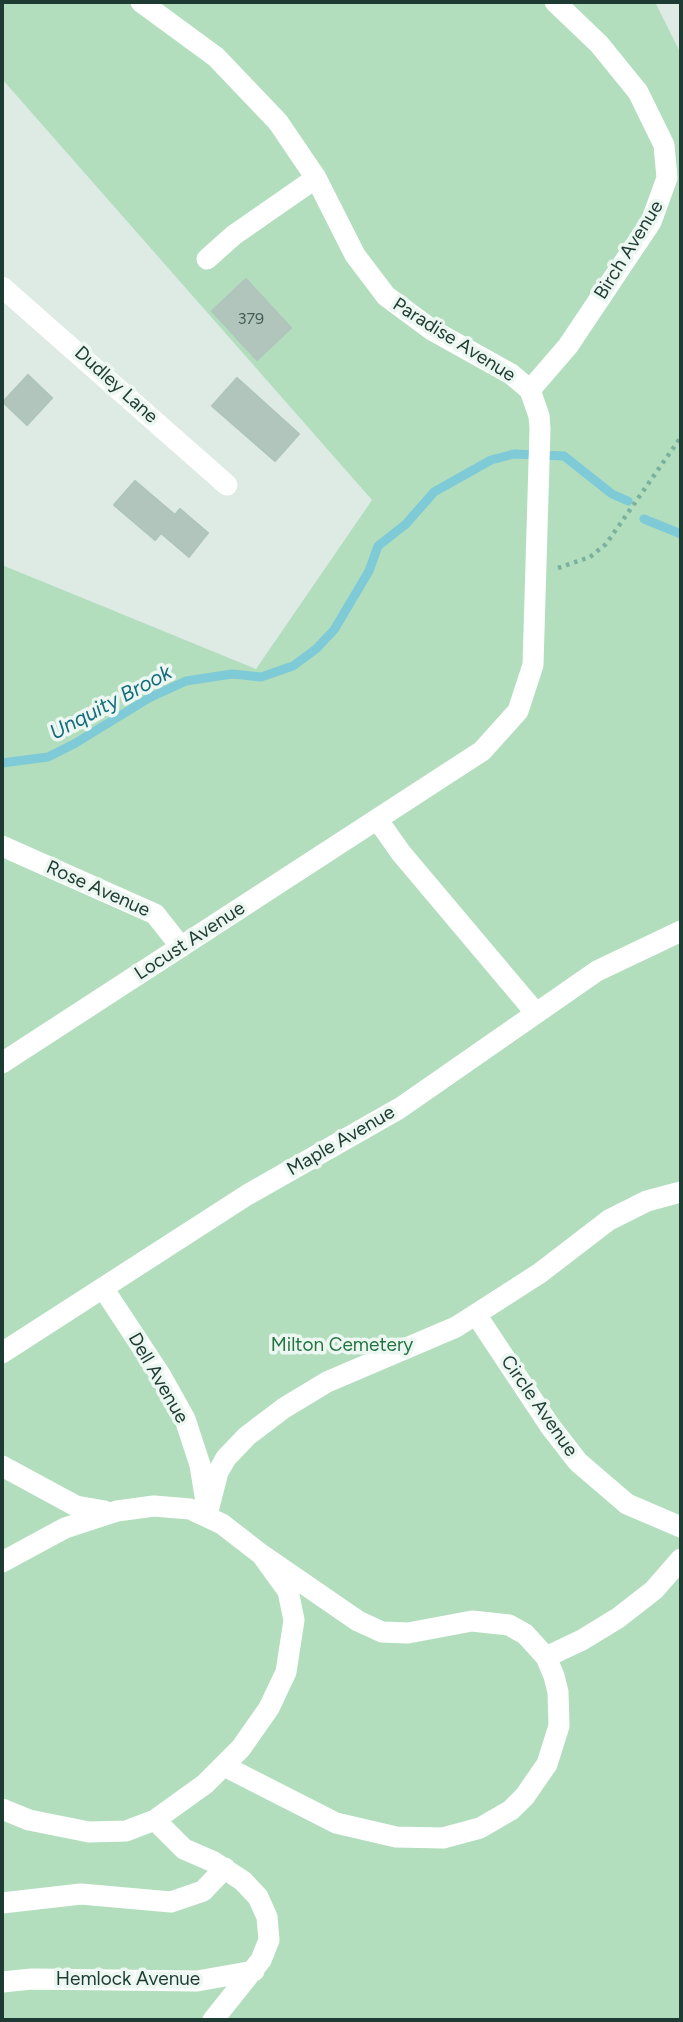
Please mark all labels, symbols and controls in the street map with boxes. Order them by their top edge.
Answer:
street label: Birch Avenue [590,196,668,304]
street label: Paradise Avenue [388,293,520,387]
house number: 379 [238,309,264,329]
street label: Dudley Lane [70,342,162,428]
water label: Unquity Brook [46,660,176,746]
street label: Rose Avenue [43,856,153,922]
street label: Locust Avenue [131,897,249,985]
street label: Maple Avenue [283,1101,399,1181]
street label: Dell Avenue [123,1329,193,1427]
park label: Milton Cemetery [271,1334,413,1356]
street label: Circle Avenue [496,1351,582,1461]
street label: Hemlock Avenue [56,1968,200,1990]

